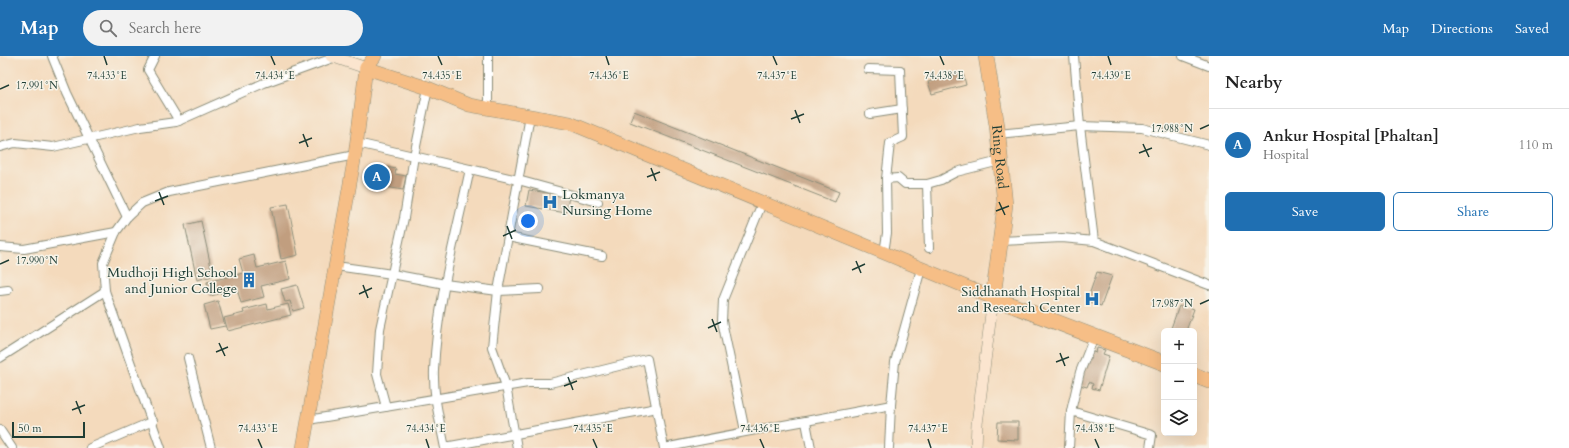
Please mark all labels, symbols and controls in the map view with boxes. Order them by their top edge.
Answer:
search box [83,10,363,46]
text: Map [20,15,59,41]
icon: search [97,17,119,39]
text: Search here [129,18,201,38]
text: Map [1383,19,1409,38]
text: Directions [1431,19,1493,38]
text: Saved [1515,19,1549,38]
text: 74.433°E [87,69,127,83]
text: 74.434°E [255,69,295,83]
text: 74.435°E [422,69,462,83]
text: 74.436°E [589,69,629,83]
text: 74.437°E [757,69,797,83]
text: 74.438°E [924,69,964,83]
text: 74.439°E [1091,69,1131,83]
text: Nearby [1225,71,1282,94]
text: 17.991°N [16,79,58,93]
text: 17.988°N [1151,122,1193,136]
street label: Ring Road [987,124,1012,190]
text: Ankur Hospital [Phaltan] [1263,126,1439,146]
text: A [1233,136,1243,154]
text: 110 m [1519,136,1553,154]
text: Hospital [1263,146,1309,164]
pin: A [364,162,390,192]
place label: Lokmanya Nursing Home [562,185,652,220]
button: Save [1225,192,1385,231]
button: Share [1393,192,1553,231]
hospital icon: Lokmanya Nursing Home [541,193,559,211]
your location [518,211,538,231]
text: 17.990°N [16,254,58,268]
place label: Mudhoji High School and Junior College [107,263,237,298]
building icon: Mudhoji High School and Junior College [240,271,258,289]
place label: Siddhanath Hospital and Research Center [958,282,1081,317]
hospital icon: Siddhanath Hospital and Research Center [1083,290,1101,308]
text: 17.987°N [1151,297,1193,311]
map controls [1161,328,1197,436]
button: + [1161,328,1197,364]
button: − [1161,364,1197,400]
button: layers [1161,400,1197,436]
scale bar [12,420,85,439]
text: 50 m [18,421,42,436]
text: 74.433°E [238,422,278,436]
text: 74.434°E [406,422,446,436]
text: 74.435°E [573,422,613,436]
text: 74.436°E [740,422,780,436]
text: 74.437°E [908,422,948,436]
text: 74.438°E [1075,422,1115,436]

